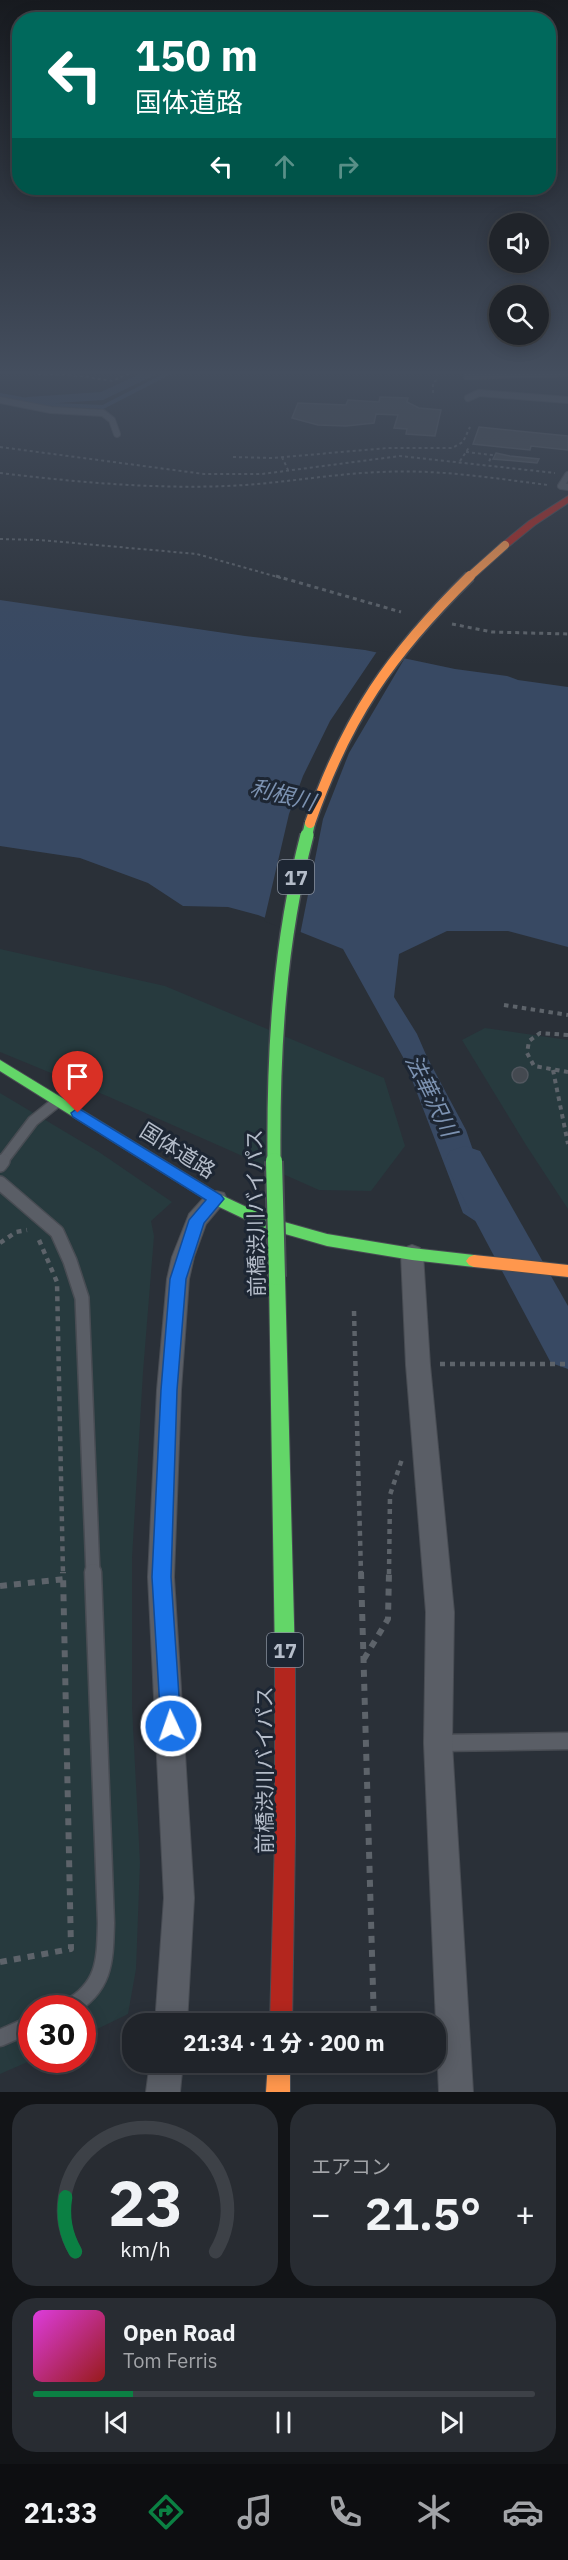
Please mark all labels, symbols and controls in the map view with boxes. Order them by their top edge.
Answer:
text: 150 m [135,28,258,83]
icon: left [36,36,114,114]
text: 国体道路 [135,84,243,119]
icon: left [205,150,238,183]
icon: ahead [268,150,301,183]
icon: right [331,150,364,183]
map controls [489,213,549,345]
button: sound [489,213,549,273]
button: search [489,285,549,345]
water label: 利根川 [247,772,320,817]
road number: 17 [278,860,314,894]
water label: 法華沢川 [400,1049,465,1143]
pin [52,1051,103,1113]
icon: arrive [61,1060,94,1093]
street label: 国体道路 [135,1116,221,1184]
street label: 前橋渋川バイパス [240,1129,270,1297]
road number: 17 [267,1633,303,1667]
street label: 前橋渋川バイパス [250,1686,278,1854]
position arrow [139,1694,203,1758]
speed limit sign: 30 [18,1995,96,2073]
text: 21:34 · 1 分 · 200 m [183,2028,385,2057]
text: エアコン [311,2153,391,2180]
text: 23 [108,2162,182,2243]
text: 21.5° [365,2184,481,2242]
text: − [311,2192,331,2235]
text: + [515,2192,535,2235]
text: km/h [120,2235,170,2263]
text: Open Road [123,2318,236,2347]
text: Tom Ferris [123,2347,218,2374]
icon: previous [100,2406,133,2439]
icon: pause [267,2406,300,2439]
icon: next [435,2406,468,2439]
icon: directions [145,2491,187,2533]
icon: music [234,2491,276,2533]
icon: phone [324,2491,366,2533]
icon: climate [413,2491,455,2533]
icon: car [502,2491,544,2533]
text: 21:33 [24,2495,97,2530]

